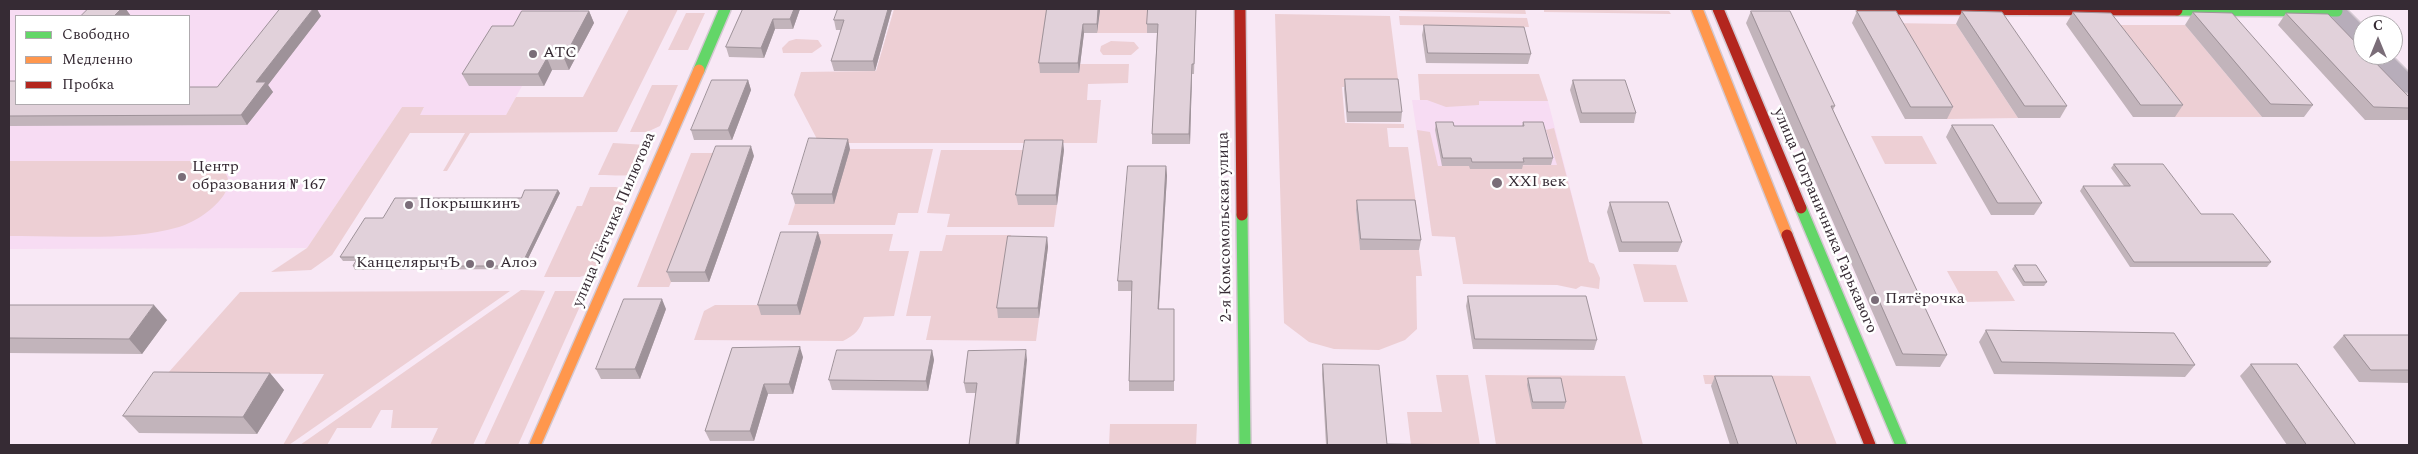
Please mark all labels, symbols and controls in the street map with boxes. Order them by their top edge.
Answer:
legend [15,15,190,105]
north arrow [2353,15,2403,65]
text: С [2373,15,2383,36]
text: Свободно [62,23,130,46]
place label: АТС [543,44,577,64]
text: Медленно [62,48,133,71]
marker: АТС [527,48,539,60]
text: Пробка [62,73,114,96]
street label: улица Пограничника Гарькавого [1768,106,1880,336]
street label: улица Лётчика Пилютова [569,129,661,311]
street label: 2-я Комсомольская улица [1215,132,1237,322]
place label: Центр образования № 167 [192,158,326,196]
marker: Центр образования № 167 [176,171,188,183]
place label: XXI век [1508,173,1566,193]
marker: XXI век [1490,176,1504,190]
place label: Покрышкинъ [419,195,520,215]
marker: Покрышкинъ [403,199,415,211]
place label: КанцелярычЪ [356,254,460,274]
place label: Алоэ [500,254,537,274]
marker: КанцелярычЪ [464,258,476,270]
marker: Алоэ [484,258,496,270]
place label: Пятёрочка [1885,290,1965,310]
marker: Пятёрочка [1869,294,1881,306]

